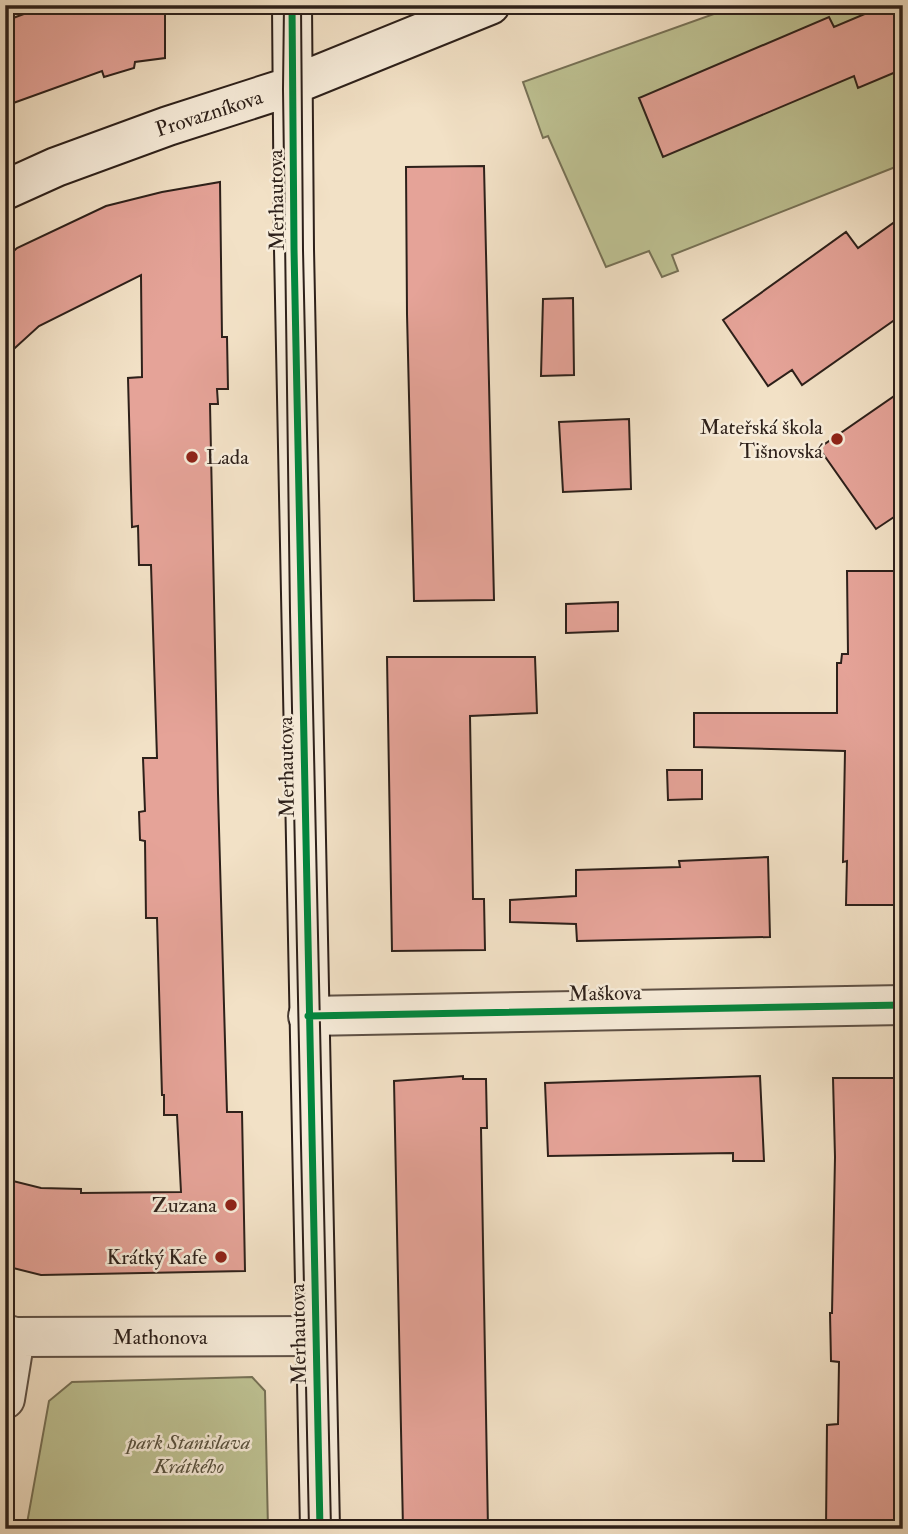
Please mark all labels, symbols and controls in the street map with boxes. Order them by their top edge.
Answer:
street label: Provazníkova [152,83,267,143]
street label: Merhautova [262,149,291,251]
place label: Mateřská škola Tišnovská [700,414,823,465]
marker: Mateřská škola Tišnovská [829,431,845,447]
place label: Lada [206,444,249,471]
marker: Lada [184,449,200,465]
street label: Merhautova [272,716,301,818]
street label: Maškova [568,979,642,1008]
place label: Zuzana [152,1192,217,1219]
marker: Zuzana [223,1197,239,1213]
place label: Krátký Kafe [107,1244,207,1271]
marker: Krátký Kafe [213,1249,229,1265]
street label: Merhautova [284,1283,313,1385]
street label: Mathonova [112,1324,208,1351]
park label: park Stanislava Krátkého [125,1429,251,1480]

